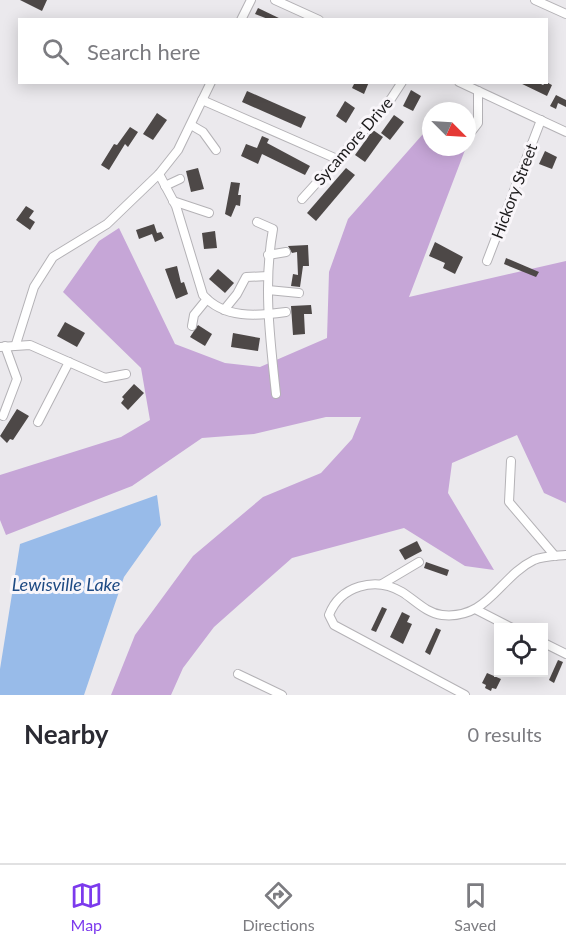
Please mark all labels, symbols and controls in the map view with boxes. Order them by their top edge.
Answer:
search box [18,18,548,84]
icon: search [39,35,72,68]
text: Search here [87,38,200,65]
street label: Sycamore Drive [309,93,396,189]
north arrow [422,102,476,156]
street label: Hickory Street [487,140,540,241]
water label: Lewisville Lake [12,573,120,595]
map controls [494,623,548,677]
button: locate [494,623,548,677]
text: Nearby [24,718,109,750]
text: 0 results [467,722,542,746]
tab: Map [70,879,103,934]
tab: Directions [242,879,315,934]
tab: Saved [454,879,496,934]

